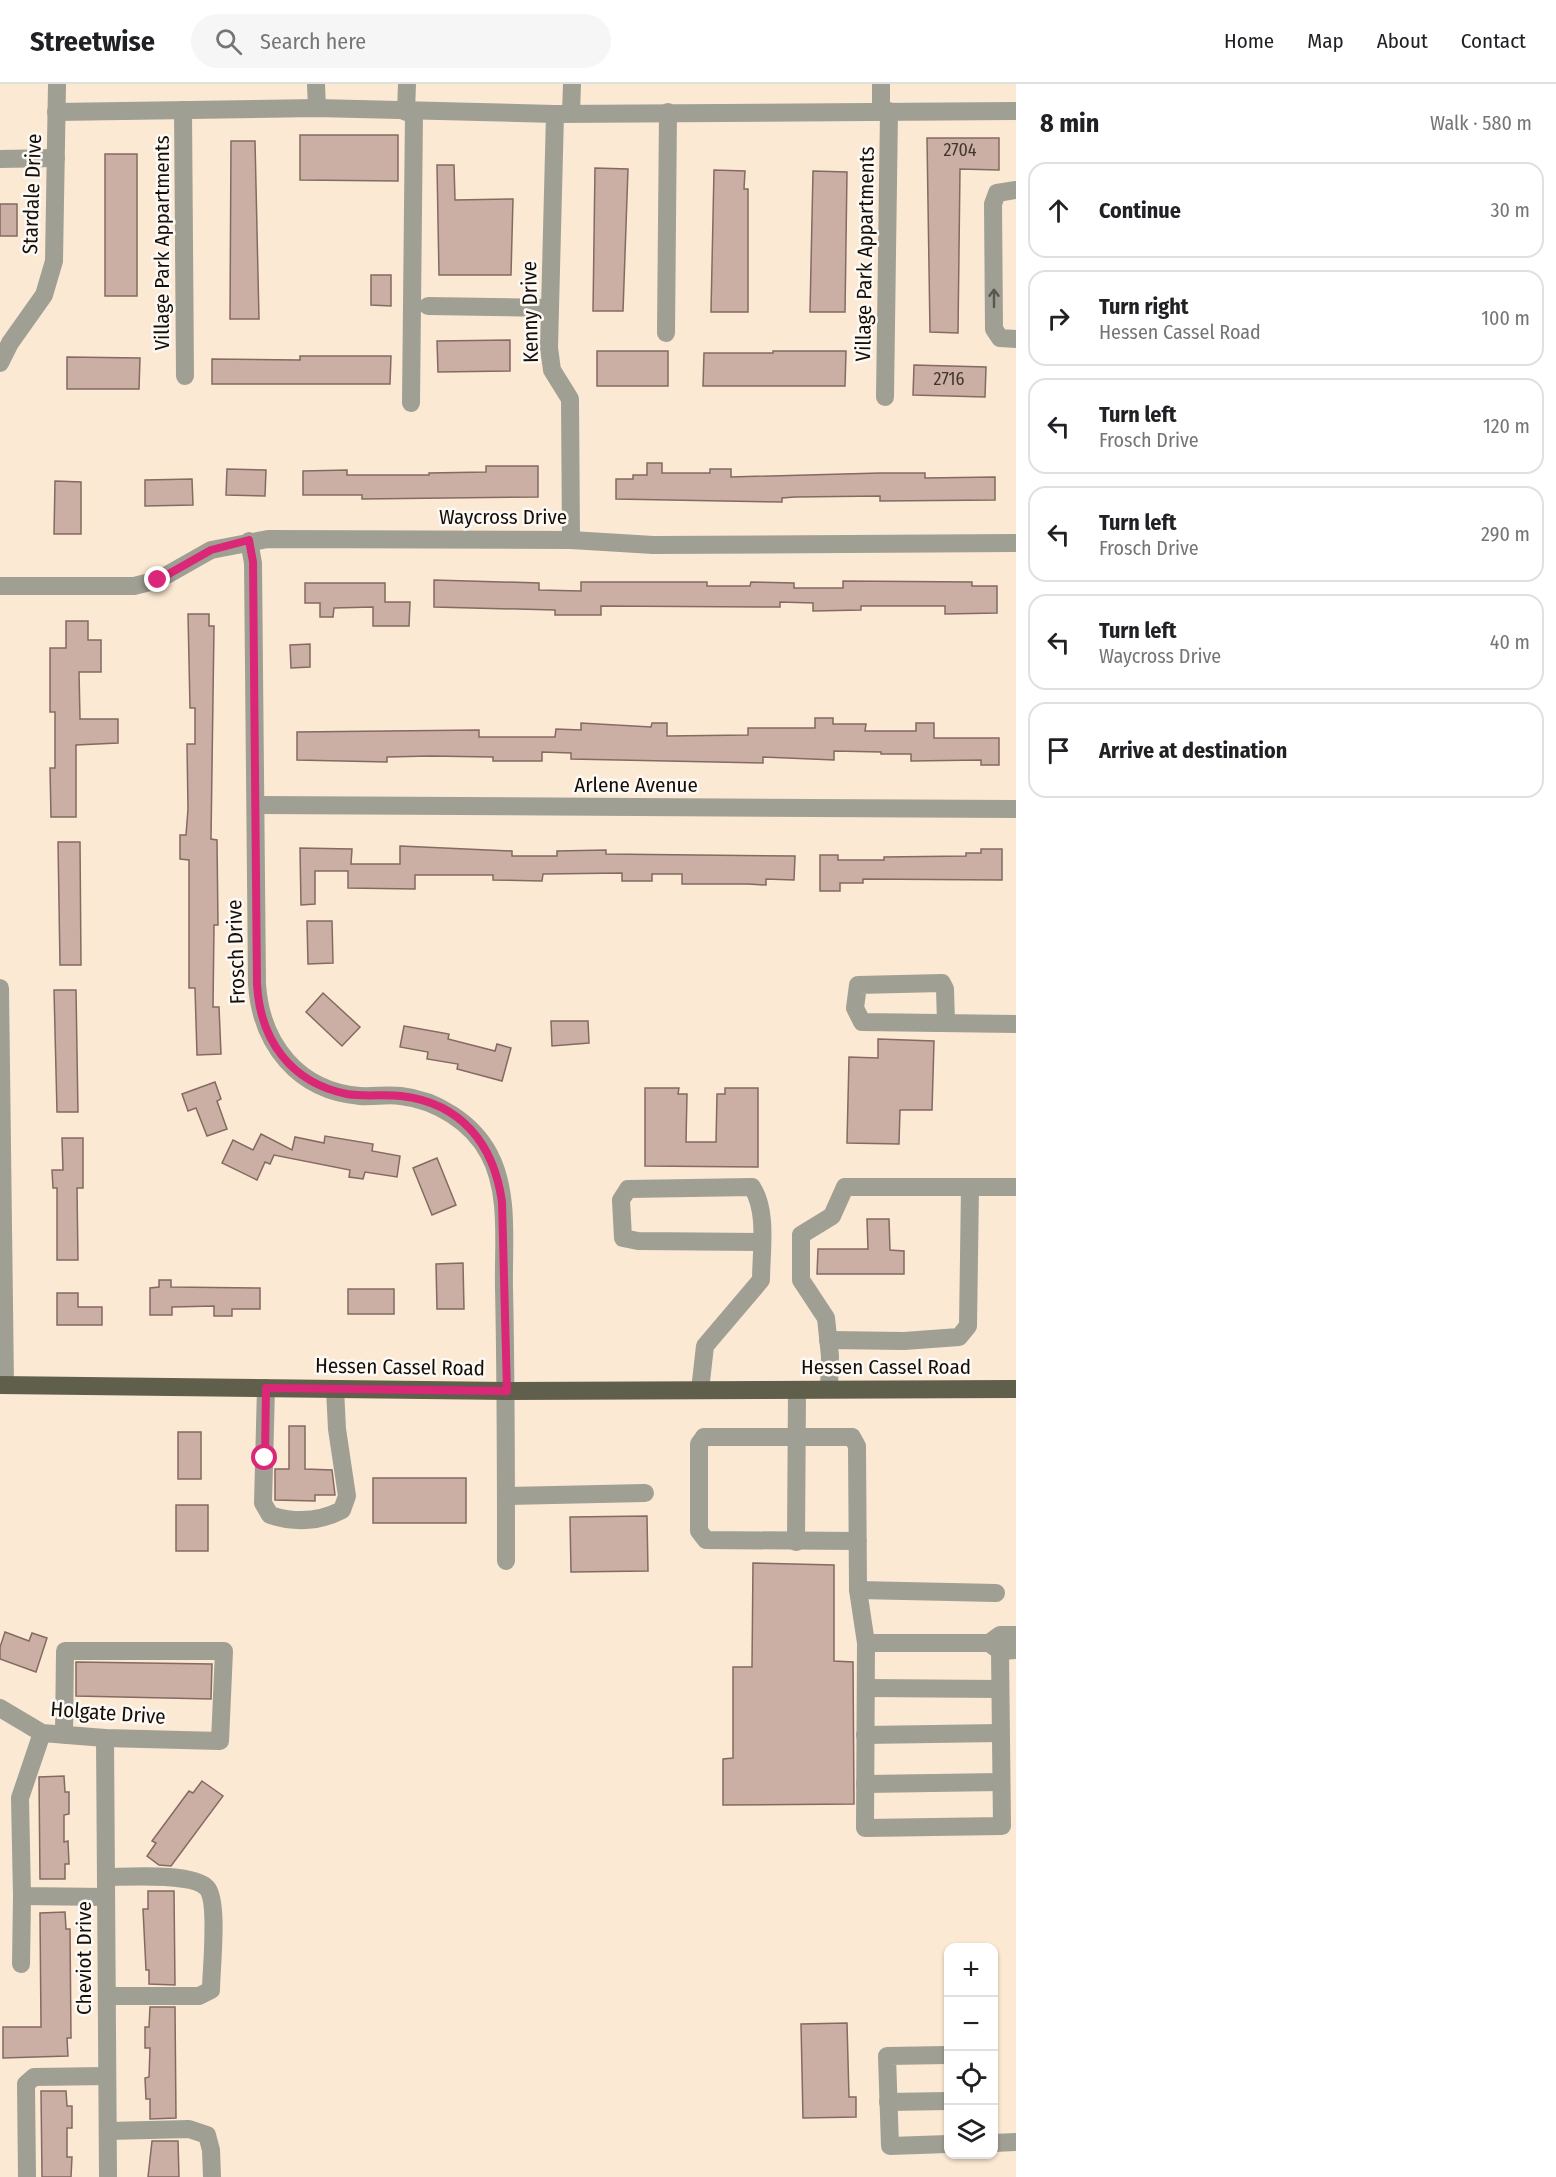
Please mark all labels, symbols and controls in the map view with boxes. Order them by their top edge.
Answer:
search box [191,14,611,68]
text: Streetwise [30,25,155,58]
icon: search [212,25,245,58]
text: Search here [260,28,366,55]
text: Home [1224,28,1274,54]
text: Map [1307,28,1344,54]
text: About [1377,28,1428,54]
text: Contact [1461,28,1526,54]
text: 8 min [1040,108,1099,139]
text: Walk · 580 m [1430,111,1532,135]
street label: Stardale Drive [17,133,47,255]
street label: Village Park Appartments [149,135,175,351]
house number: 2704 [944,139,977,161]
street label: Village Park Appartments [850,146,880,362]
icon: ahead [1042,194,1075,227]
text: Continue [1099,197,1181,224]
text: 30 m [1490,198,1530,222]
street label: Kenny Drive [516,261,544,363]
one-way arrow [988,288,1000,308]
text: Turn right [1099,293,1188,320]
icon: right [1042,302,1075,335]
text: 100 m [1481,306,1530,330]
text: Hessen Cassel Road [1099,320,1261,344]
house number: 2716 [934,368,964,390]
text: Turn left [1099,401,1177,428]
icon: left [1042,410,1075,443]
text: 120 m [1483,414,1530,438]
text: Frosch Drive [1099,428,1199,452]
street label: Waycross Drive [439,504,567,530]
text: Turn left [1099,509,1177,536]
icon: left [1042,518,1075,551]
text: 290 m [1481,522,1530,546]
text: Frosch Drive [1099,536,1199,560]
route end [144,566,170,592]
text: Turn left [1099,617,1177,644]
icon: left [1042,626,1075,659]
text: 40 m [1490,630,1530,654]
text: Waycross Drive [1099,644,1221,668]
icon: arrive [1042,734,1075,767]
text: Arrive at destination [1099,737,1287,764]
street label: Arlene Avenue [574,772,698,798]
street label: Frosch Drive [221,899,251,1005]
street label: Hessen Cassel Road [315,1353,485,1381]
street label: Hessen Cassel Road [801,1354,971,1380]
route start [251,1444,277,1470]
street label: Holgate Drive [50,1696,166,1730]
street label: Cheviot Drive [71,1901,97,2015]
map controls [944,1943,998,2159]
button: + [944,1943,998,1997]
button: − [944,1997,998,2051]
button: locate [944,2051,998,2105]
button: layers [944,2105,998,2159]

